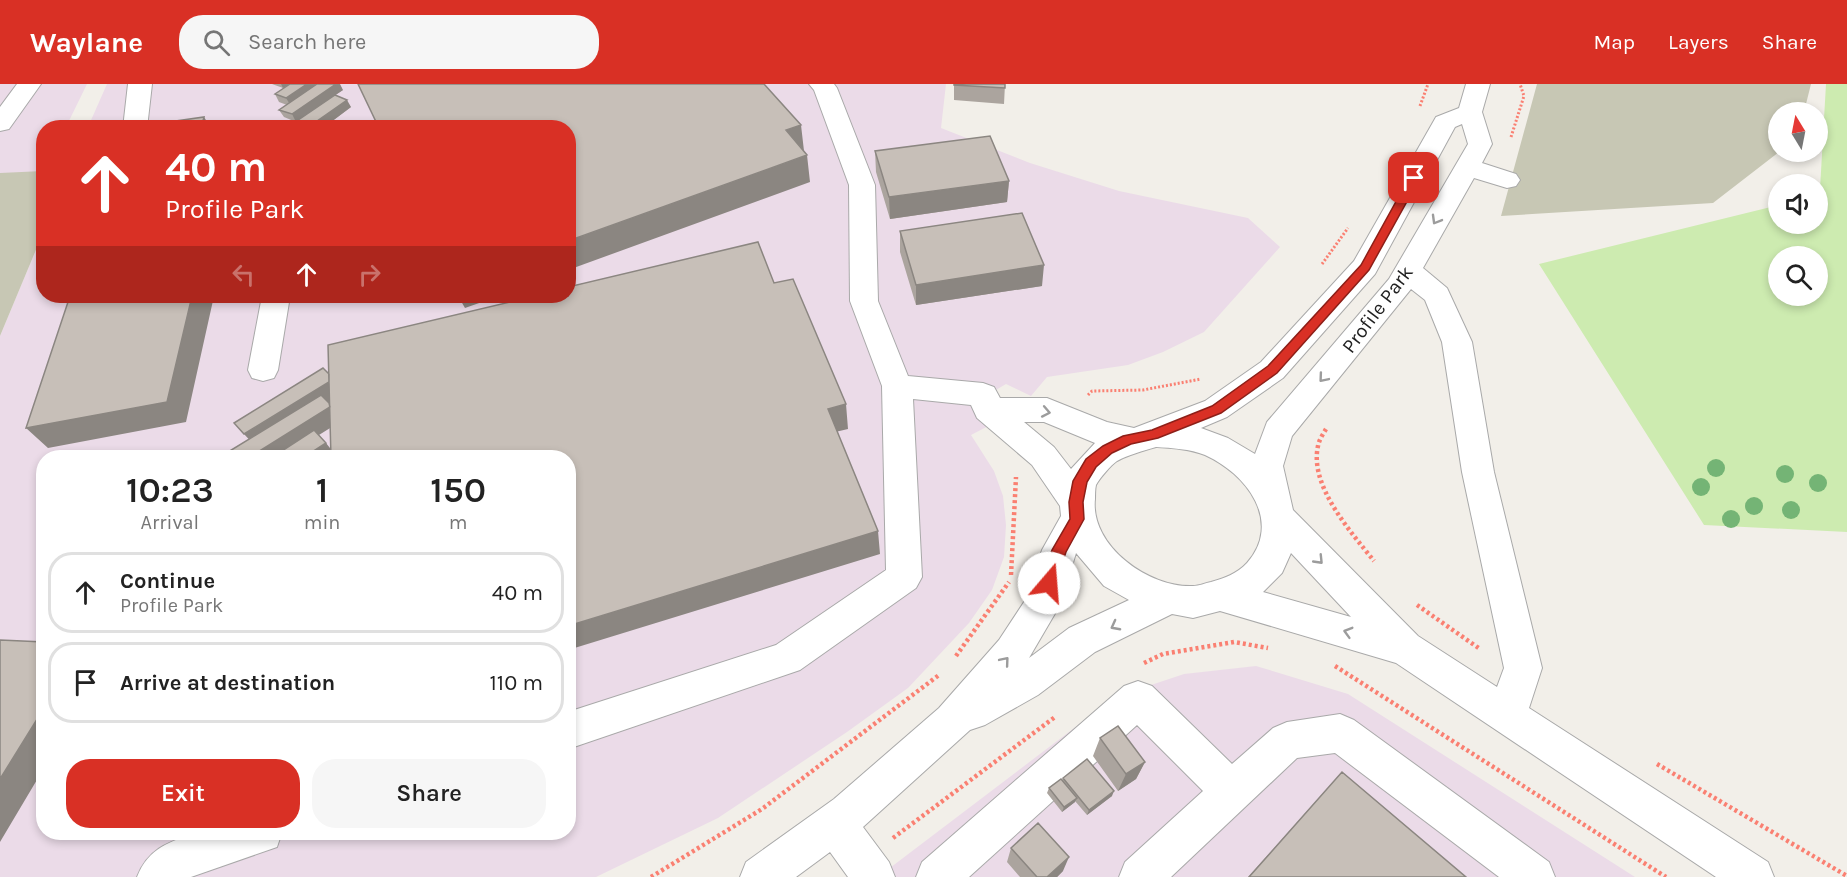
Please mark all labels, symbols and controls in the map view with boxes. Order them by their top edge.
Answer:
search box [179,15,599,69]
text: Waylane [30,26,143,59]
icon: search [200,26,233,59]
text: Search here [248,29,366,55]
text: Map [1593,30,1635,54]
text: Layers [1668,30,1729,54]
text: Share [1762,30,1817,54]
north arrow [1768,102,1828,162]
map controls [1768,102,1828,306]
text: 40 m [165,142,267,192]
icon: ahead [66,144,144,222]
pin [1388,152,1439,203]
icon: arrive [1397,161,1430,194]
button: sound [1768,174,1828,234]
text: Profile Park [165,193,304,225]
one-way arrow [1432,214,1444,224]
button: search [1768,246,1828,306]
icon: left [227,258,260,291]
icon: ahead [290,258,323,291]
icon: right [353,258,386,291]
street label: Profile Park [1337,261,1418,357]
one-way arrow [1319,371,1330,382]
one-way arrow [1041,405,1051,418]
text: 10:23 [126,469,214,511]
text: 1 [316,469,328,511]
text: 150 [430,469,486,511]
text: Arrival [141,511,199,534]
text: min [304,511,340,534]
text: m [449,511,468,534]
position arrow [1017,551,1081,615]
one-way arrow [1312,553,1323,564]
text: Continue [120,568,215,594]
icon: ahead [69,576,102,609]
text: 40 m [492,580,543,606]
text: Profile Park [120,594,223,617]
one-way arrow [1111,619,1121,630]
one-way arrow [1343,627,1354,639]
one-way arrow [998,657,1009,668]
icon: arrive [69,666,102,699]
text: Arrive at destination [120,670,335,696]
text: 110 m [490,670,543,696]
button: Exit [66,759,300,828]
button: Share [312,759,546,828]

